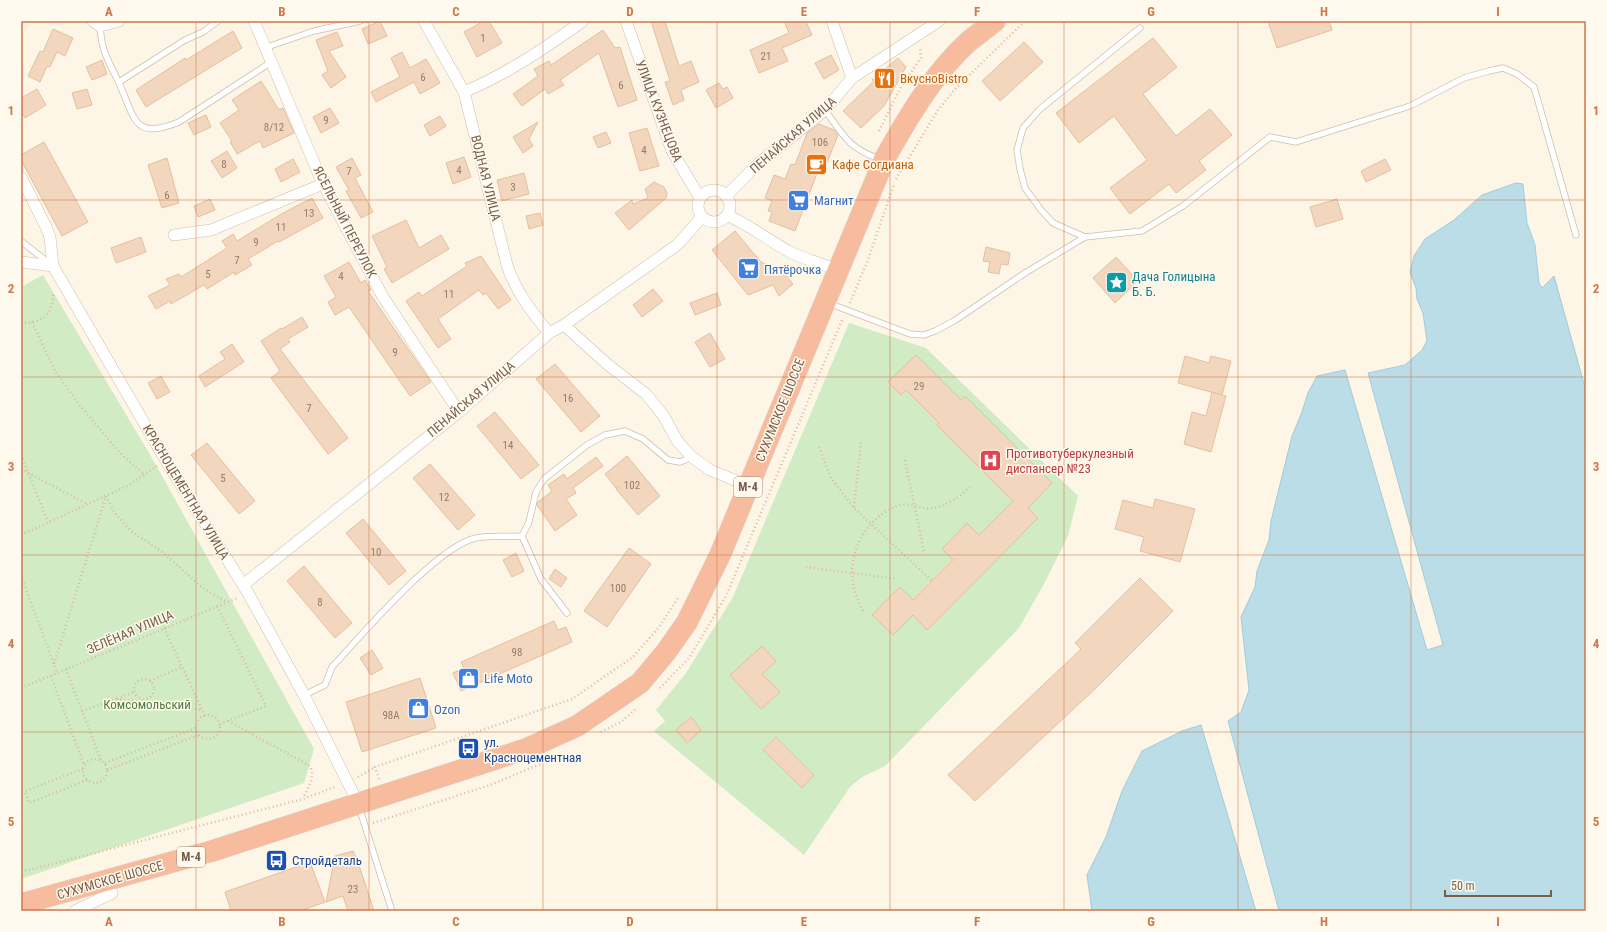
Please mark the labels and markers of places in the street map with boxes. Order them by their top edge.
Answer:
restaurant icon: ВкусноBistro [871,65,897,91]
place label: ВкусноBistro [900,71,968,86]
cafe icon: Кафе Согдиана [803,151,829,177]
place label: Кафе Согдиана [832,157,914,172]
supermarket icon: Магнит [786,187,812,213]
place label: Магнит [814,193,854,208]
supermarket icon: Пятёрочка [736,256,762,282]
place label: Пятёрочка [764,262,821,277]
place label: Дача Голицына Б. Б. [1132,269,1216,299]
place icon: Дача Голицына Б. Б. [1104,270,1130,296]
place label: Противотуберкулезный диспансер №23 [1006,446,1134,476]
hospital icon: Противотуберкулезный диспансер №23 [977,447,1003,473]
shop icon: Life Moto [456,665,482,691]
place label: Life Moto [484,671,533,686]
shop icon: Ozon [406,696,432,722]
place label: Ozon [434,702,460,717]
place label: ул. Красноцементная [484,735,582,765]
bus stop icon: ул. Красноцементная [455,736,481,762]
bus stop icon: Стройдеталь [264,847,290,873]
place label: Стройдеталь [292,853,362,868]

